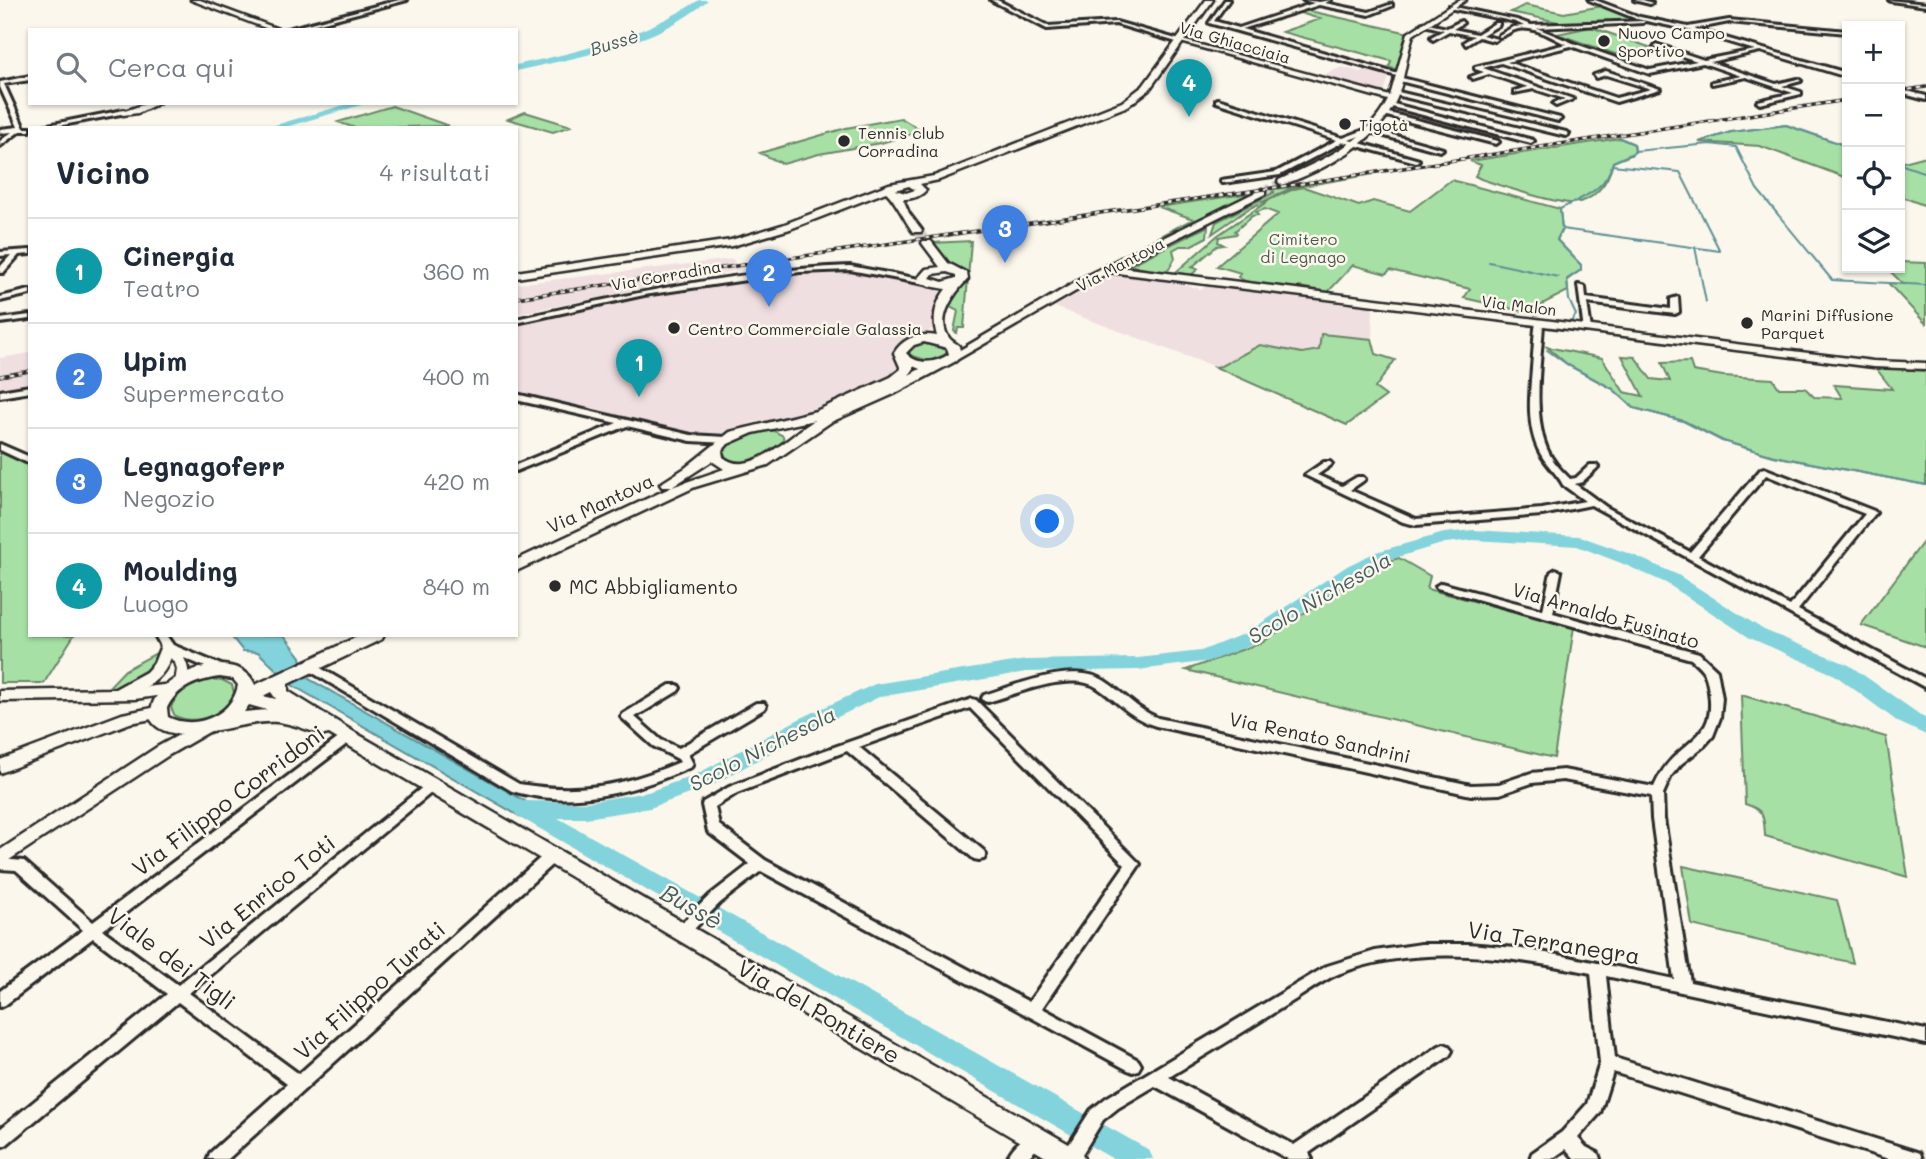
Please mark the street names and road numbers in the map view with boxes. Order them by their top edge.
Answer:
street label: Via Ghiacciaia [1177,16,1293,68]
street label: Via Mantova [1072,232,1168,296]
street label: Via Corradina [609,255,723,295]
street label: Via Malon [1480,290,1558,320]
street label: Via Mantova [543,467,657,539]
street label: Via Arnaldo Fusinato [1510,576,1702,654]
street label: Via Renato Sandrini [1227,706,1413,768]
street label: Via Filippo Corridoni [126,718,330,882]
street label: Via Enrico Toti [193,827,341,955]
street label: Viale dei Tigli [102,900,242,1016]
street label: Via Filippo Turati [287,914,451,1066]
street label: Via Terranegra [1466,914,1642,970]
street label: Via del Pontiere [732,952,906,1070]

